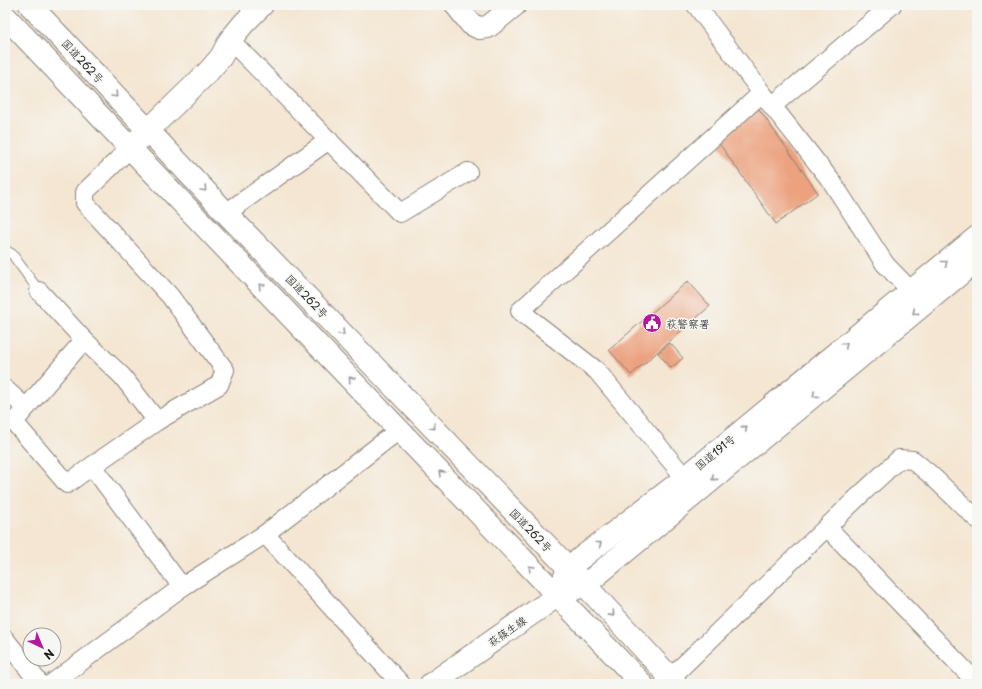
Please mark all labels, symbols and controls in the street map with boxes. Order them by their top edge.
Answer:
street label: 国道262号 [58,35,108,87]
one-way arrow [110,90,117,97]
one-way arrow [199,184,207,192]
one-way arrow [941,261,948,268]
street label: 国道262号 [282,270,332,322]
one-way arrow [258,283,266,291]
one-way arrow [912,307,919,314]
public building icon: 萩警察署 [641,312,663,334]
place label: 萩警察署 [666,315,710,332]
one-way arrow [338,329,345,336]
one-way arrow [840,343,847,350]
one-way arrow [348,376,356,384]
one-way arrow [812,390,819,397]
one-way arrow [428,422,435,430]
one-way arrow [740,426,747,433]
street label: 国道191号 [691,430,739,474]
one-way arrow [438,470,446,478]
one-way arrow [712,473,719,480]
street label: 国道262号 [506,504,556,556]
one-way arrow [595,542,602,549]
one-way arrow [529,565,536,572]
one-way arrow [607,609,614,617]
street label: 萩篠生線 [484,611,530,651]
north arrow [22,627,62,667]
text: N [40,645,58,664]

